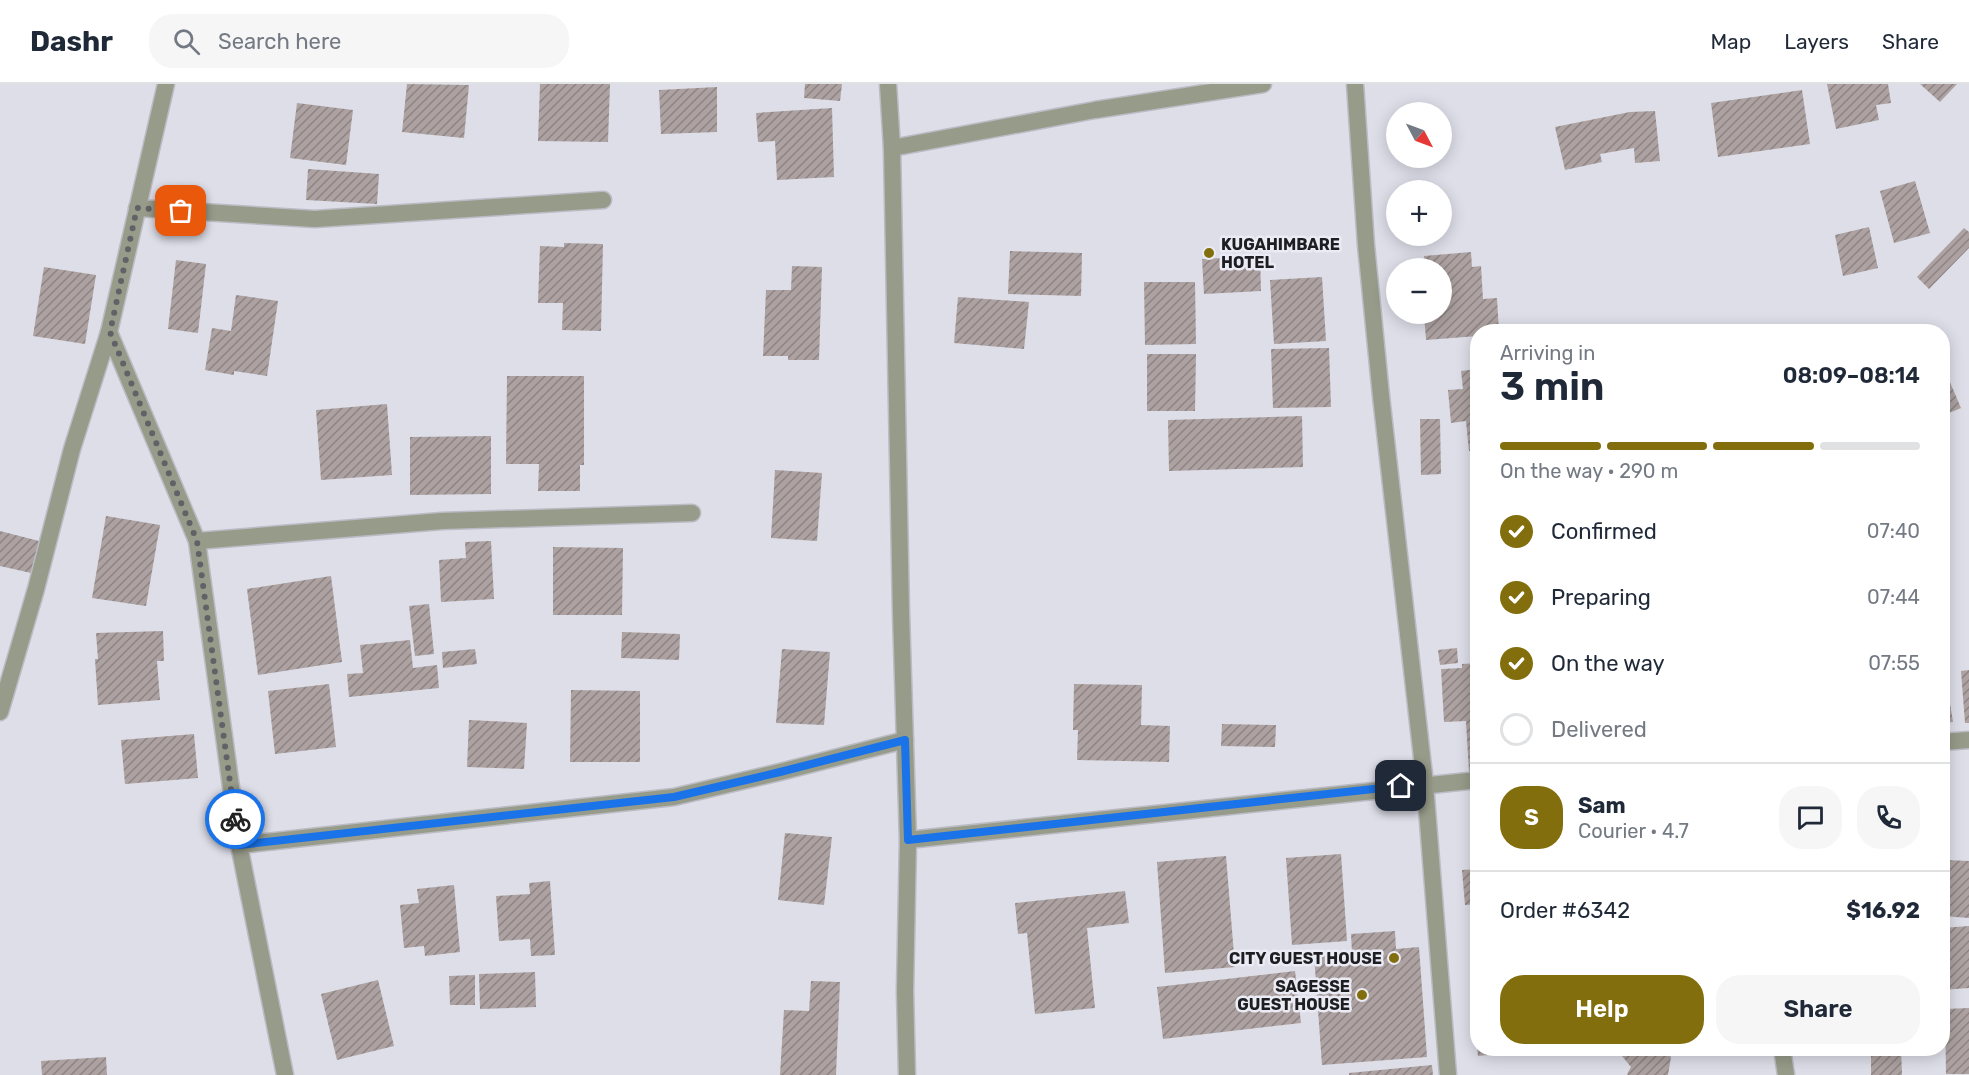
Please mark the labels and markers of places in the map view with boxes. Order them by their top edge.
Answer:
pin [155,185,206,236]
place label: KUGAHIMBARE HOTEL [1221,235,1340,272]
marker: KUGAHIMBARE HOTEL [1202,246,1216,260]
pin [1375,760,1426,811]
place label: CITY GUEST HOUSE [1229,949,1382,968]
marker: CITY GUEST HOUSE [1387,951,1401,965]
place label: SAGESSE GUEST HOUSE [1237,977,1350,1014]
marker: SAGESSE GUEST HOUSE [1355,988,1369,1002]

